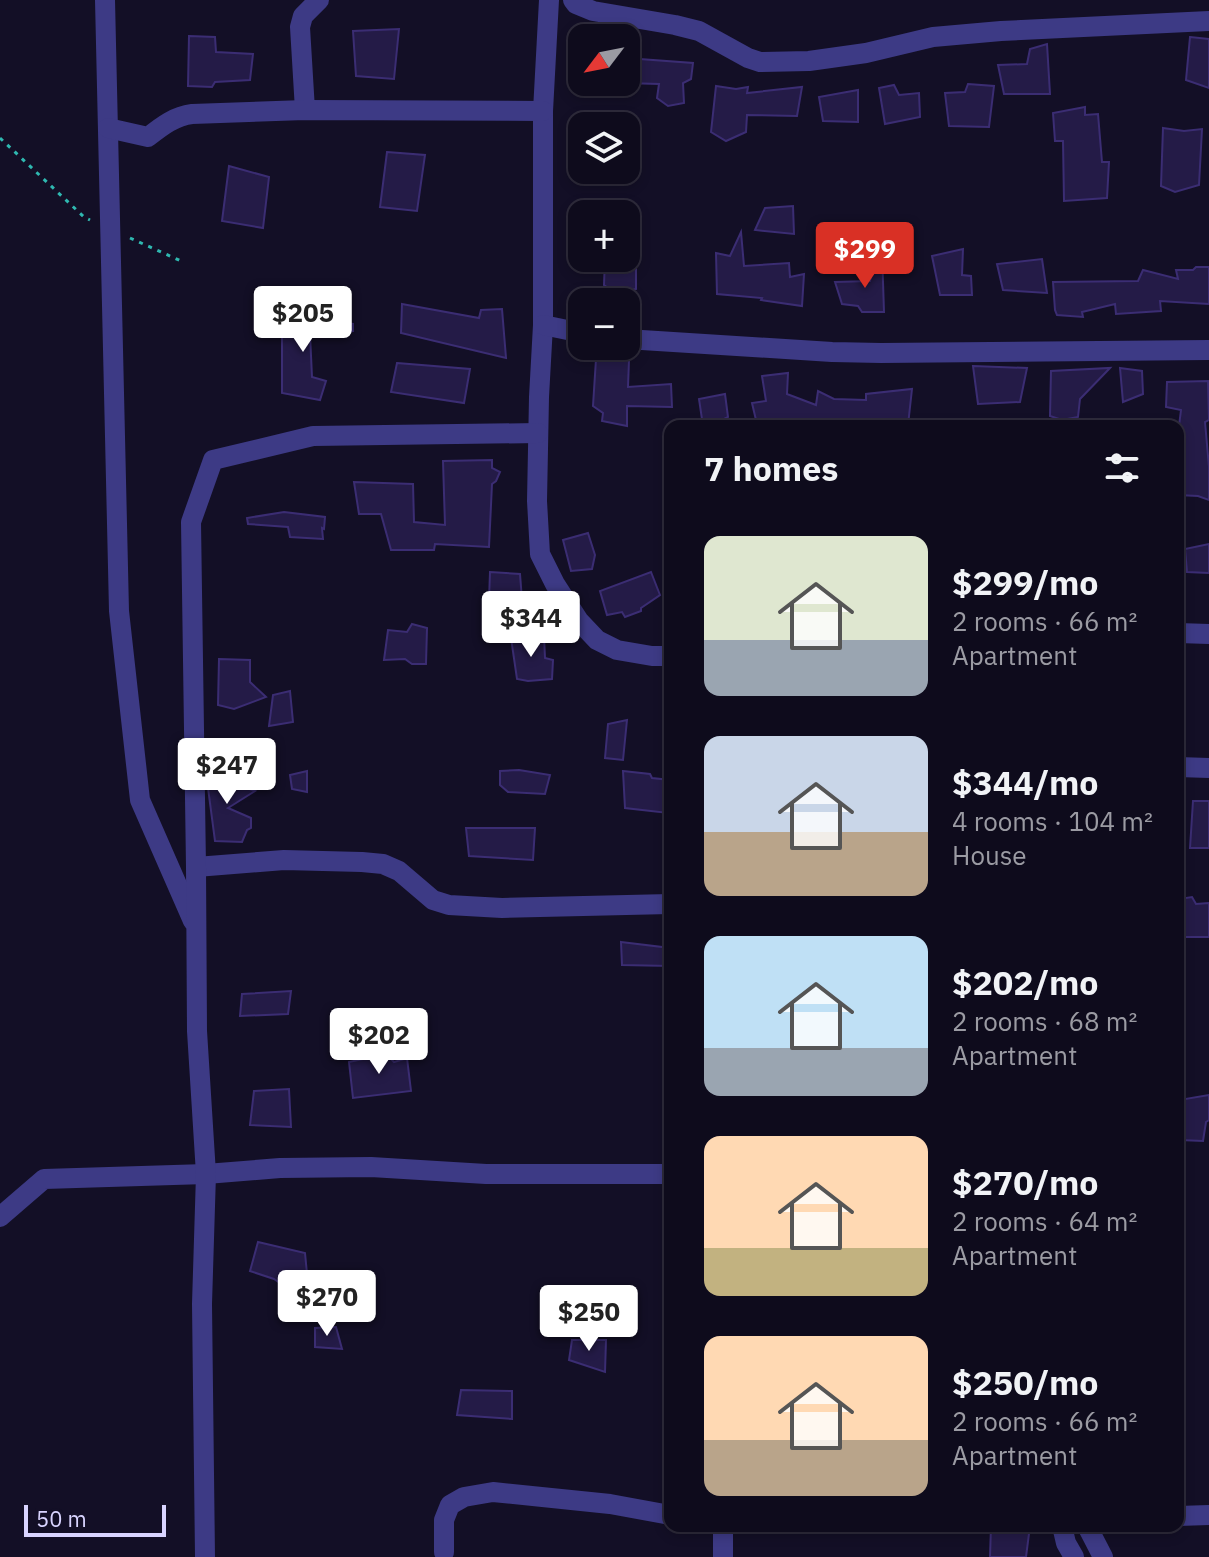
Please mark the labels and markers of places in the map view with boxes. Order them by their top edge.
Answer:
pin: $299 [818,222,912,290]
pin: $205 [256,286,350,354]
pin: $344 [484,591,578,659]
pin: $247 [180,738,274,806]
pin: $202 [332,1008,426,1076]
pin: $270 [280,1270,374,1338]
pin: $250 [542,1285,636,1353]

